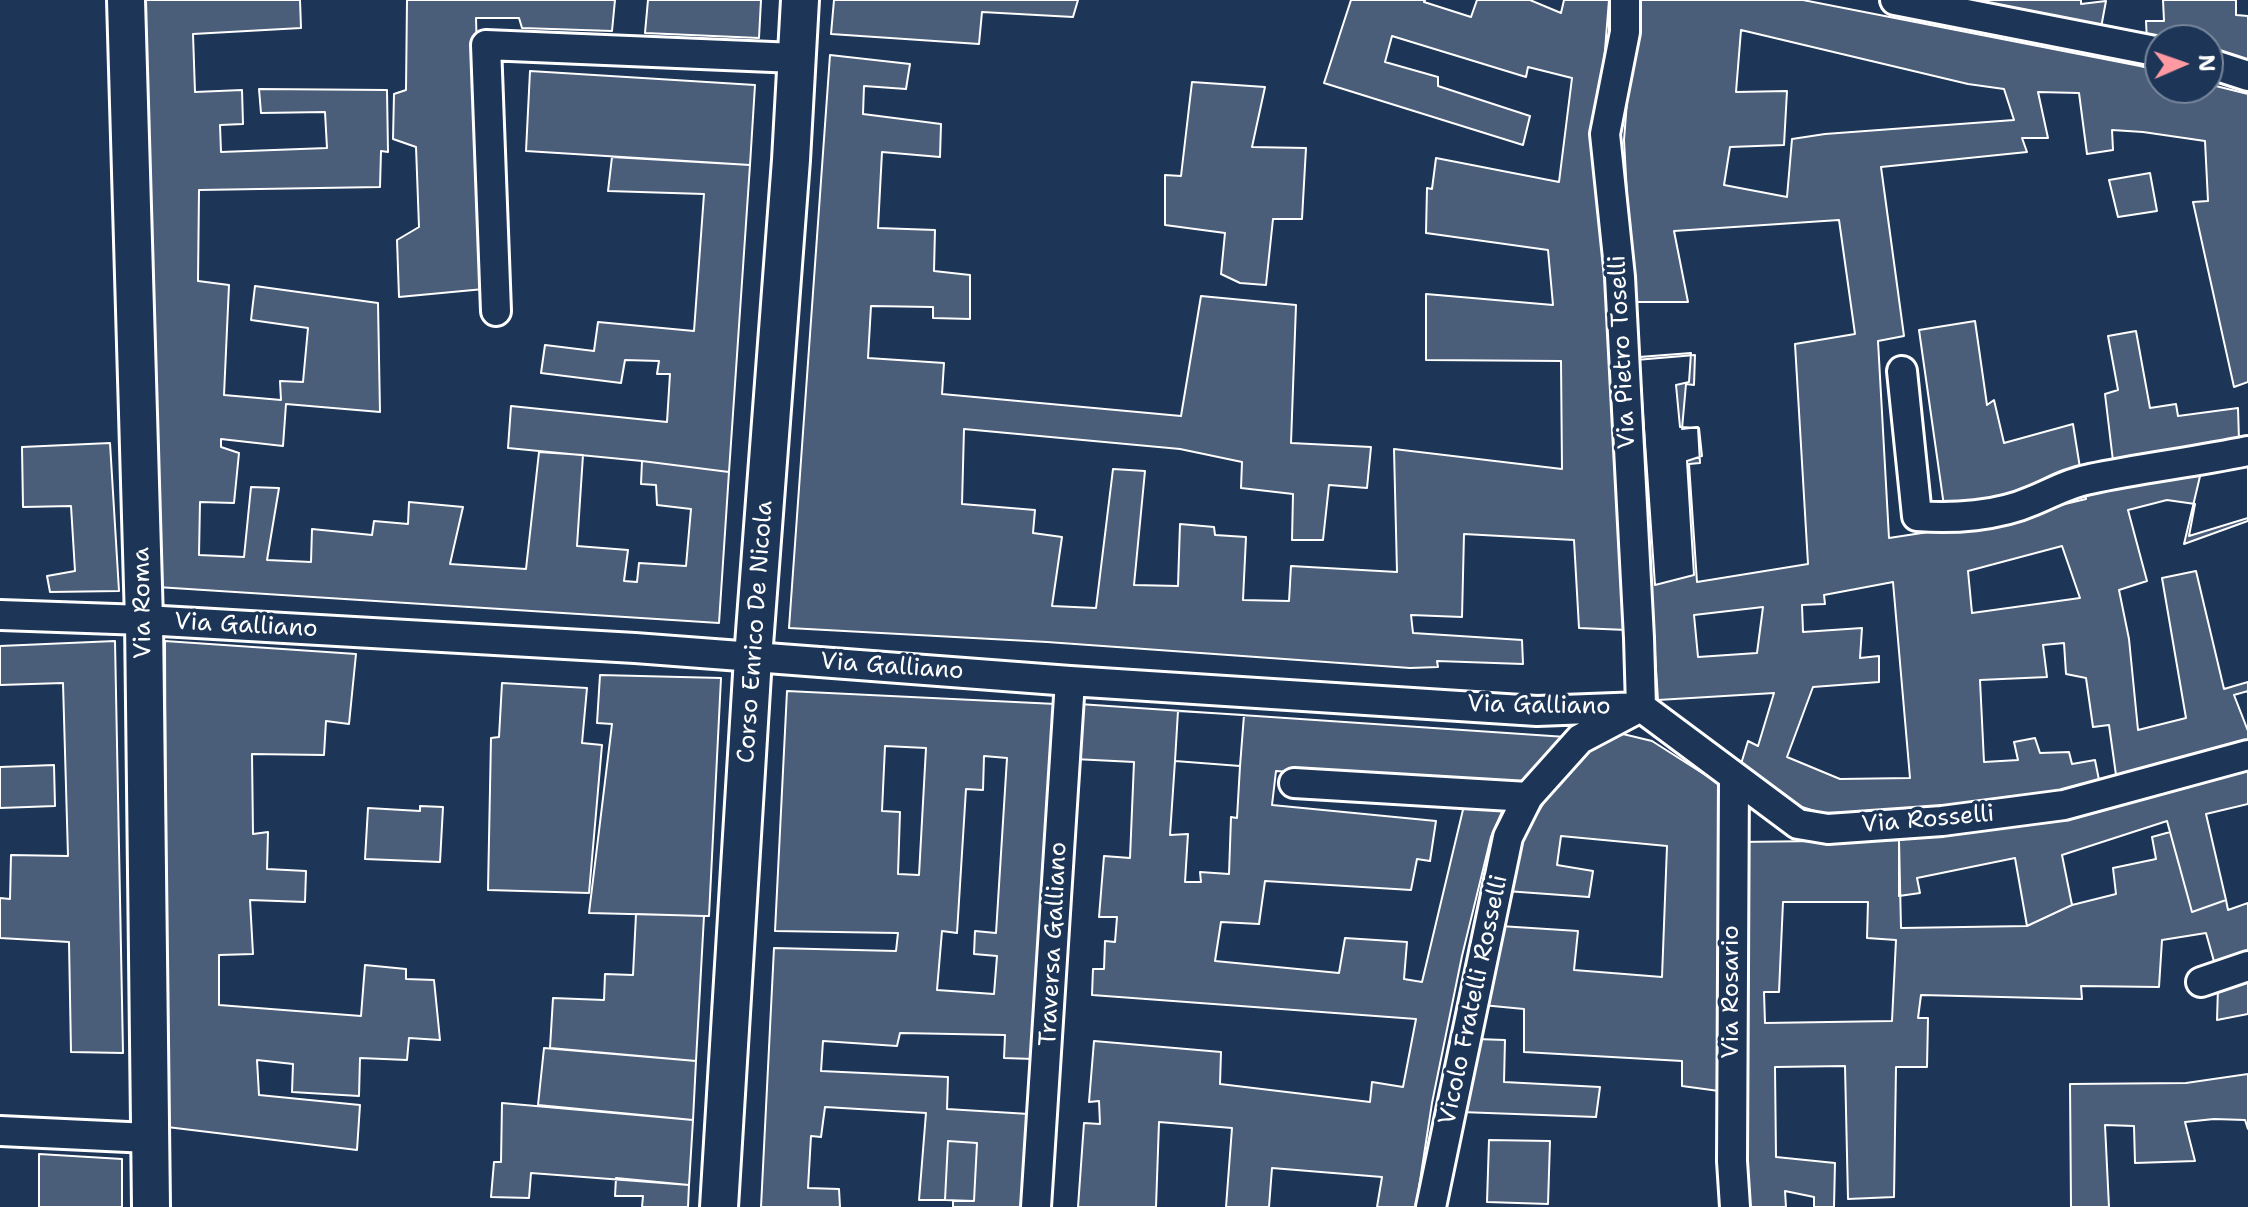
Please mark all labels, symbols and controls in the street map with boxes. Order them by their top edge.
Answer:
north arrow [2144,24,2224,104]
text: N [2192,54,2221,72]
street label: Via Pietro Toselli [1604,254,1642,450]
street label: Corso Enrico De Nicola [732,500,780,764]
street label: Via Roma [128,547,158,659]
street label: Via Galliano [174,608,318,644]
street label: Via Galliano [819,648,965,686]
street label: Via Galliano [1467,690,1611,722]
street label: Via Rosselli [1860,800,1996,840]
street label: Traversa Galliano [1034,841,1074,1047]
street label: Vicolo Fratelli Rosselli [1433,872,1515,1128]
street label: Via Rosario [1718,925,1746,1059]

